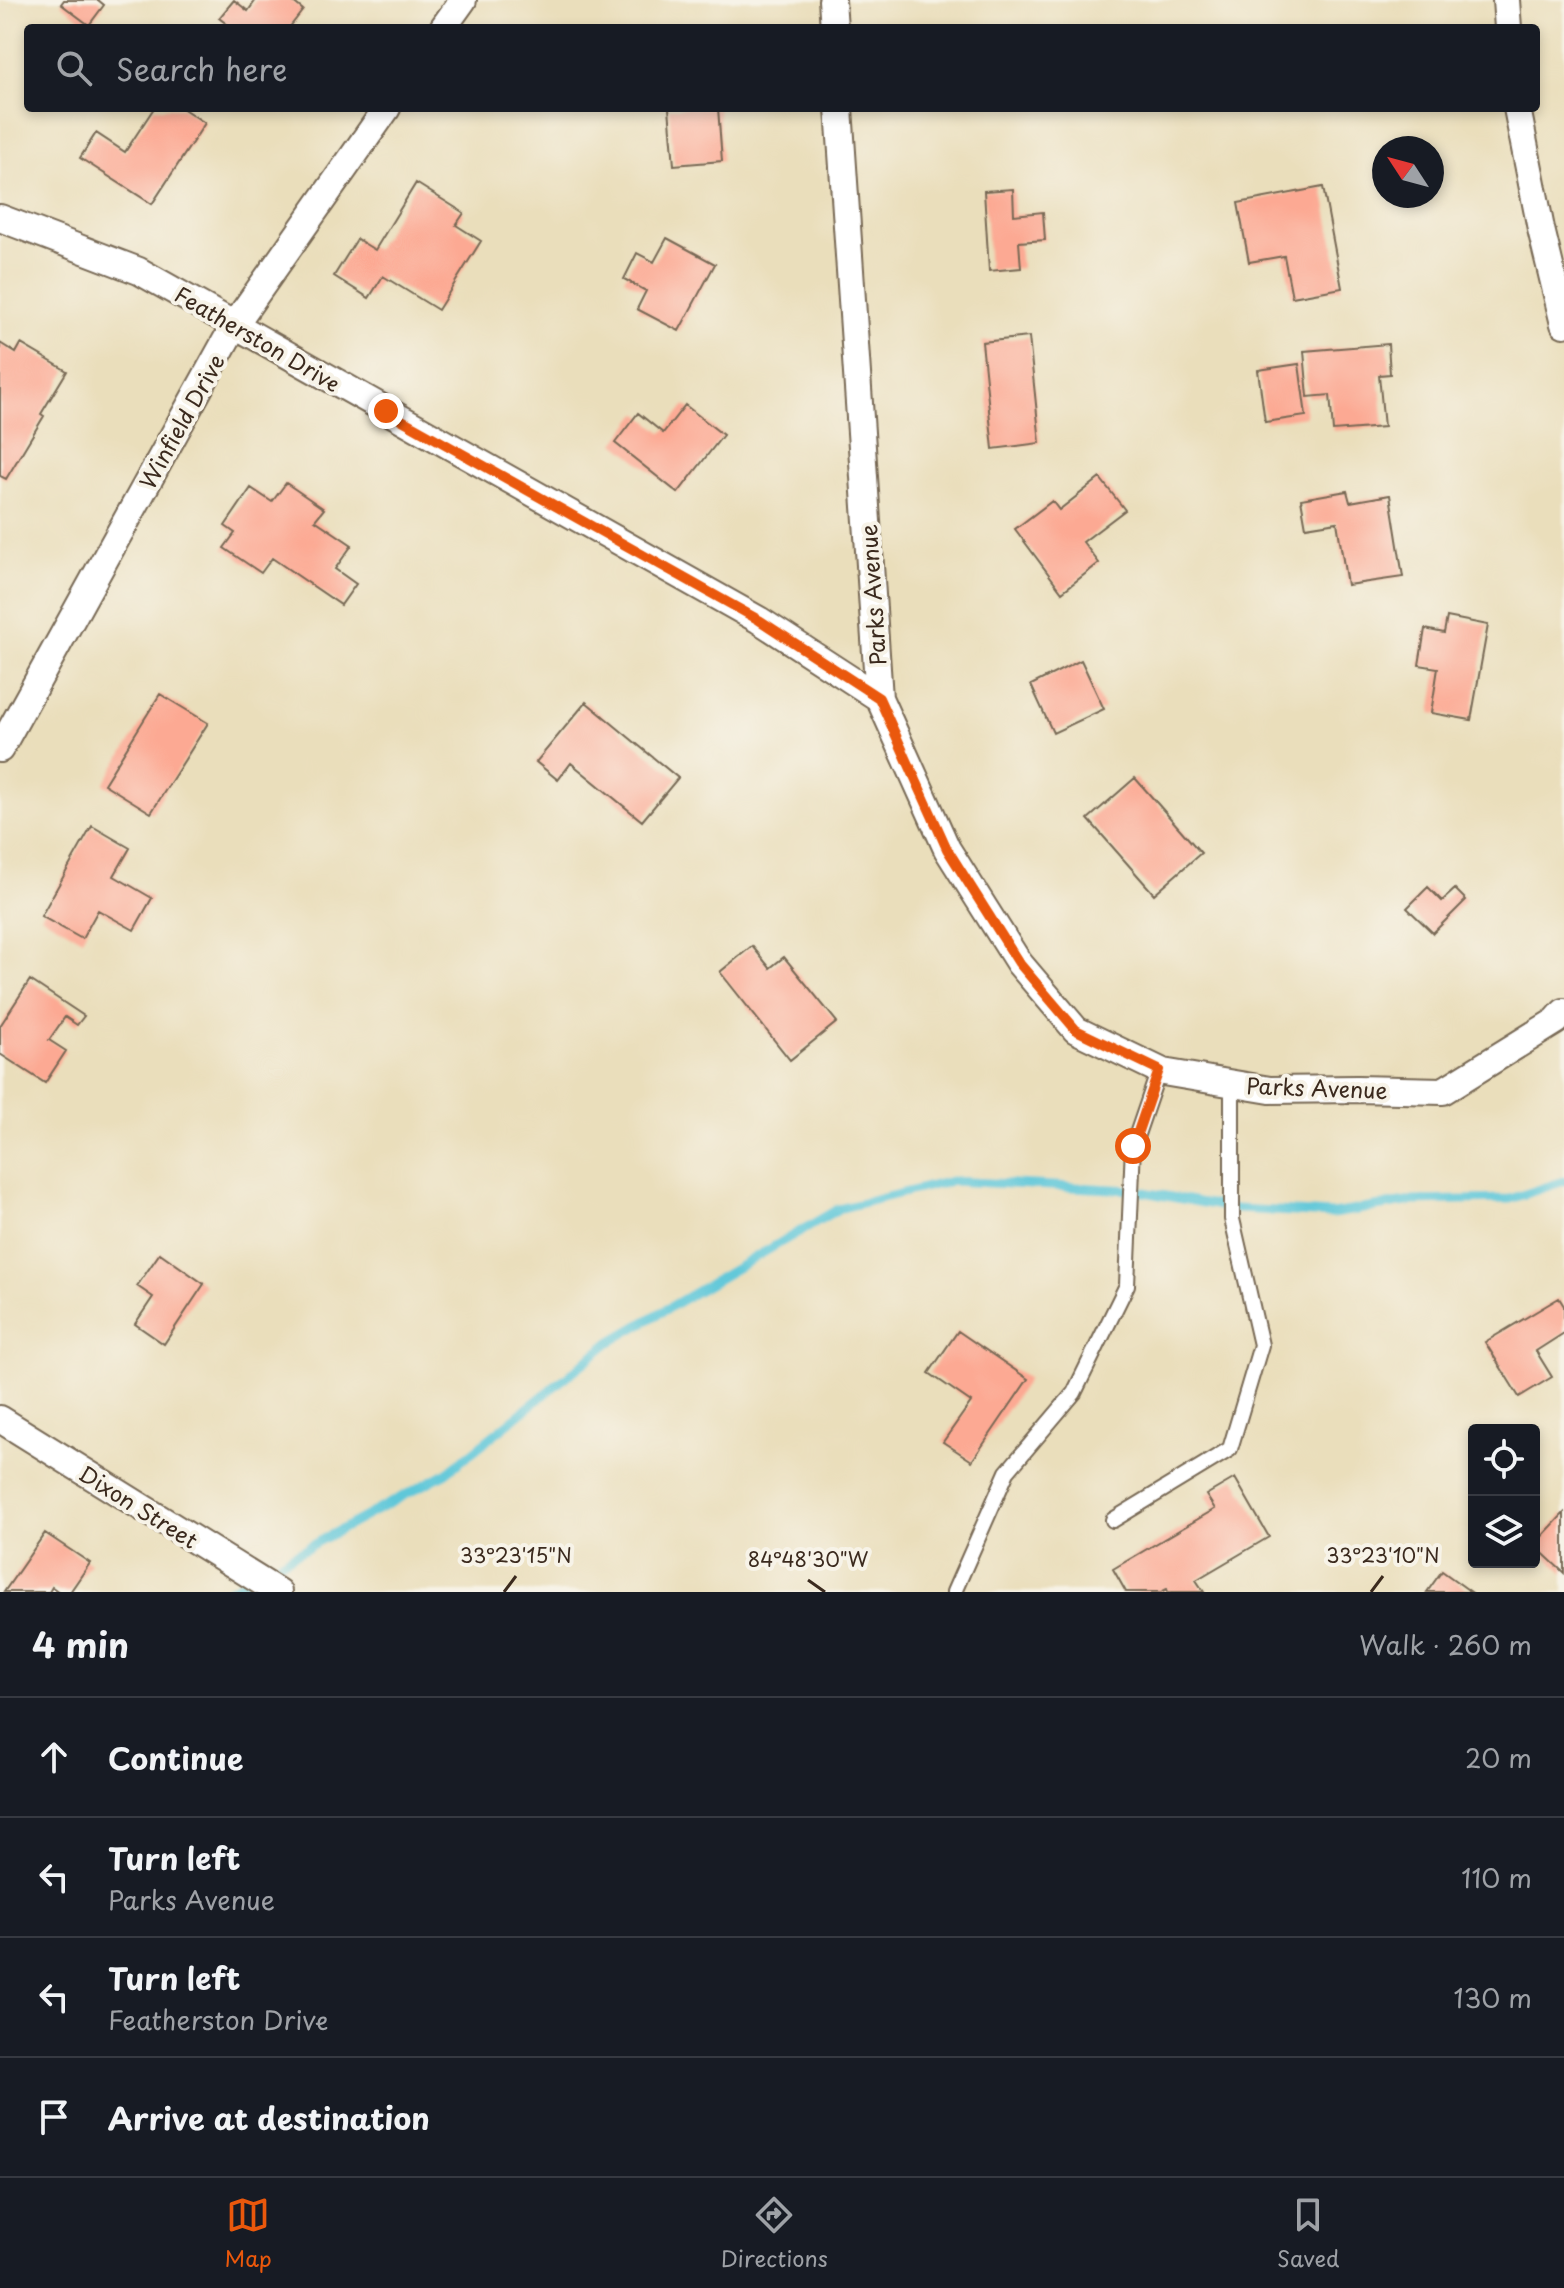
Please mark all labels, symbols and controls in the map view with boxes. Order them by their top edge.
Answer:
search box [24,24,1540,112]
icon: search [52,46,96,90]
text: Search here [116,46,288,91]
north arrow [1372,136,1444,208]
street label: Featherston Drive [169,277,347,399]
street label: Winfield Drive [130,347,232,495]
route end [368,393,404,429]
street label: Parks Avenue [851,523,893,667]
street label: Parks Avenue [1246,1068,1388,1106]
route start [1115,1128,1151,1164]
map controls [1468,1424,1540,1568]
button: locate [1468,1424,1540,1496]
street label: Dixon Street [73,1456,205,1556]
button: layers [1468,1496,1540,1568]
text: 33°23'15"N [460,1540,572,1570]
text: 33°23'10"N [1326,1540,1440,1570]
text: 84°48'30"W [748,1544,869,1574]
text: 4 min [32,1618,129,1670]
text: Walk · 260 m [1359,1625,1532,1664]
icon: ahead [32,1735,76,1779]
text: Continue [108,1735,243,1780]
text: 20 m [1465,1738,1532,1777]
text: Turn left [108,1835,240,1880]
icon: left [32,1855,76,1899]
text: 110 m [1461,1858,1532,1897]
text: Parks Avenue [108,1880,275,1919]
text: Turn left [108,1955,240,2000]
icon: left [32,1975,76,2019]
text: 130 m [1453,1978,1532,2017]
text: Featherston Drive [108,2000,328,2039]
icon: arrive [32,2095,76,2139]
text: Arrive at destination [108,2095,430,2140]
tab: Map [225,2193,272,2274]
tab: Directions [721,2193,828,2274]
tab: Saved [1277,2193,1339,2274]

